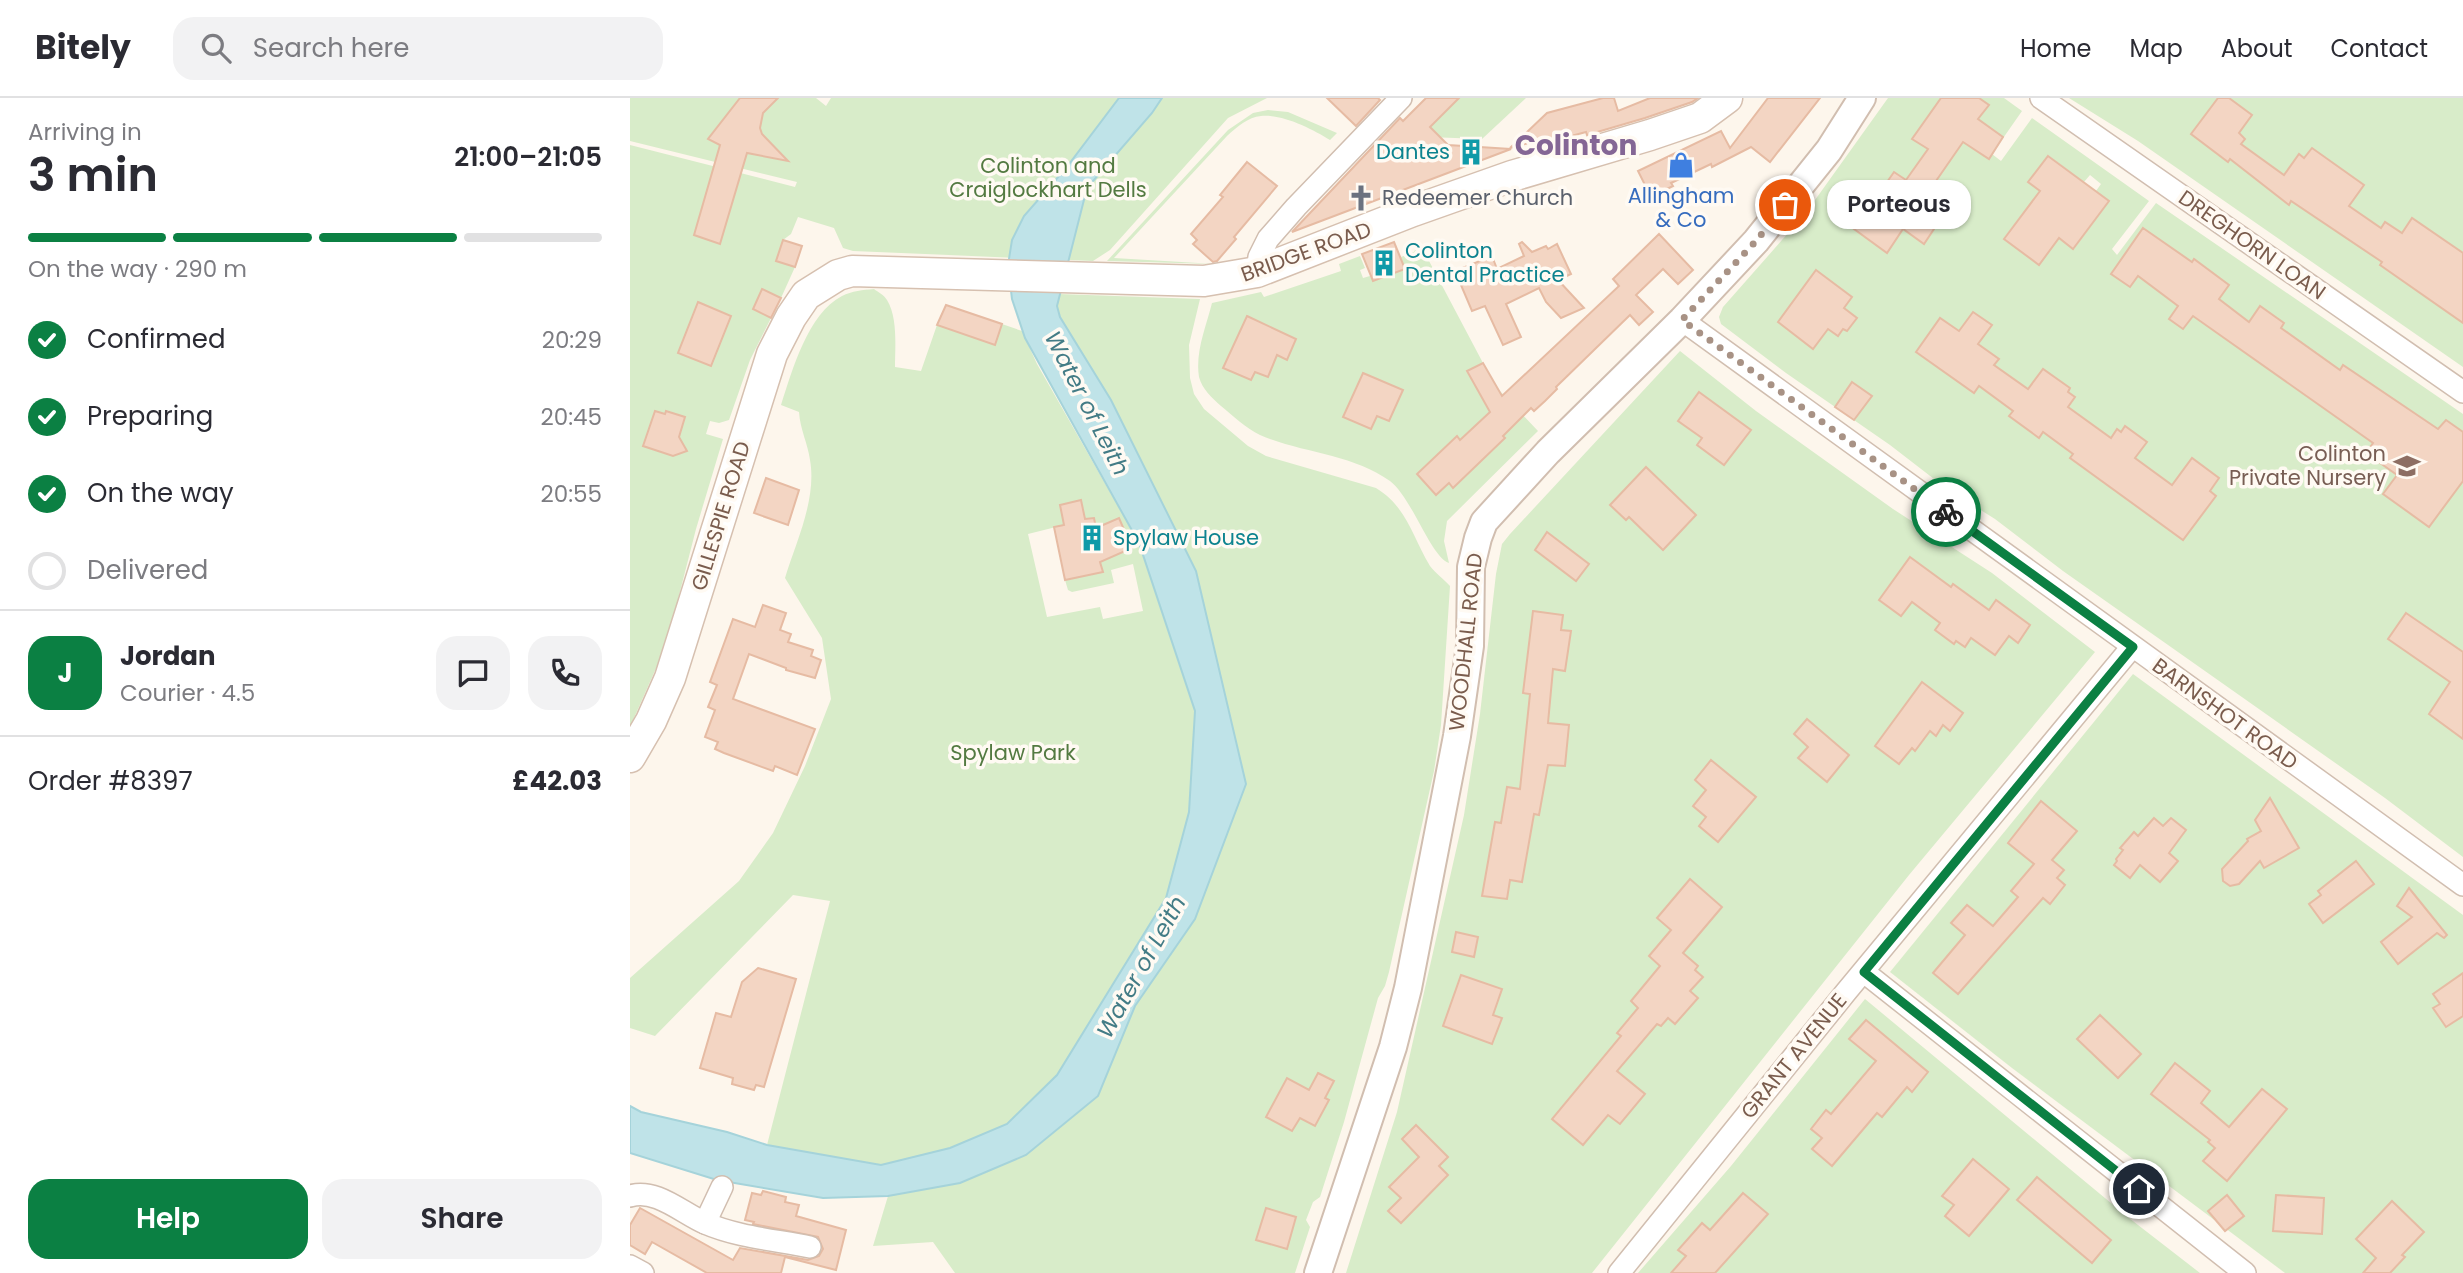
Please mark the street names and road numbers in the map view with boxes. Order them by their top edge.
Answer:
street label: DREGHORN LOAN [2173,183,2332,306]
street label: BRIDGE ROAD [1237,215,1375,289]
street label: GILLESPIE ROAD [684,438,757,594]
street label: WOODHALL ROAD [1442,551,1489,733]
street label: BARNSHOT ROAD [2147,651,2304,776]
street label: GRANT AVENUE [1734,987,1853,1125]

